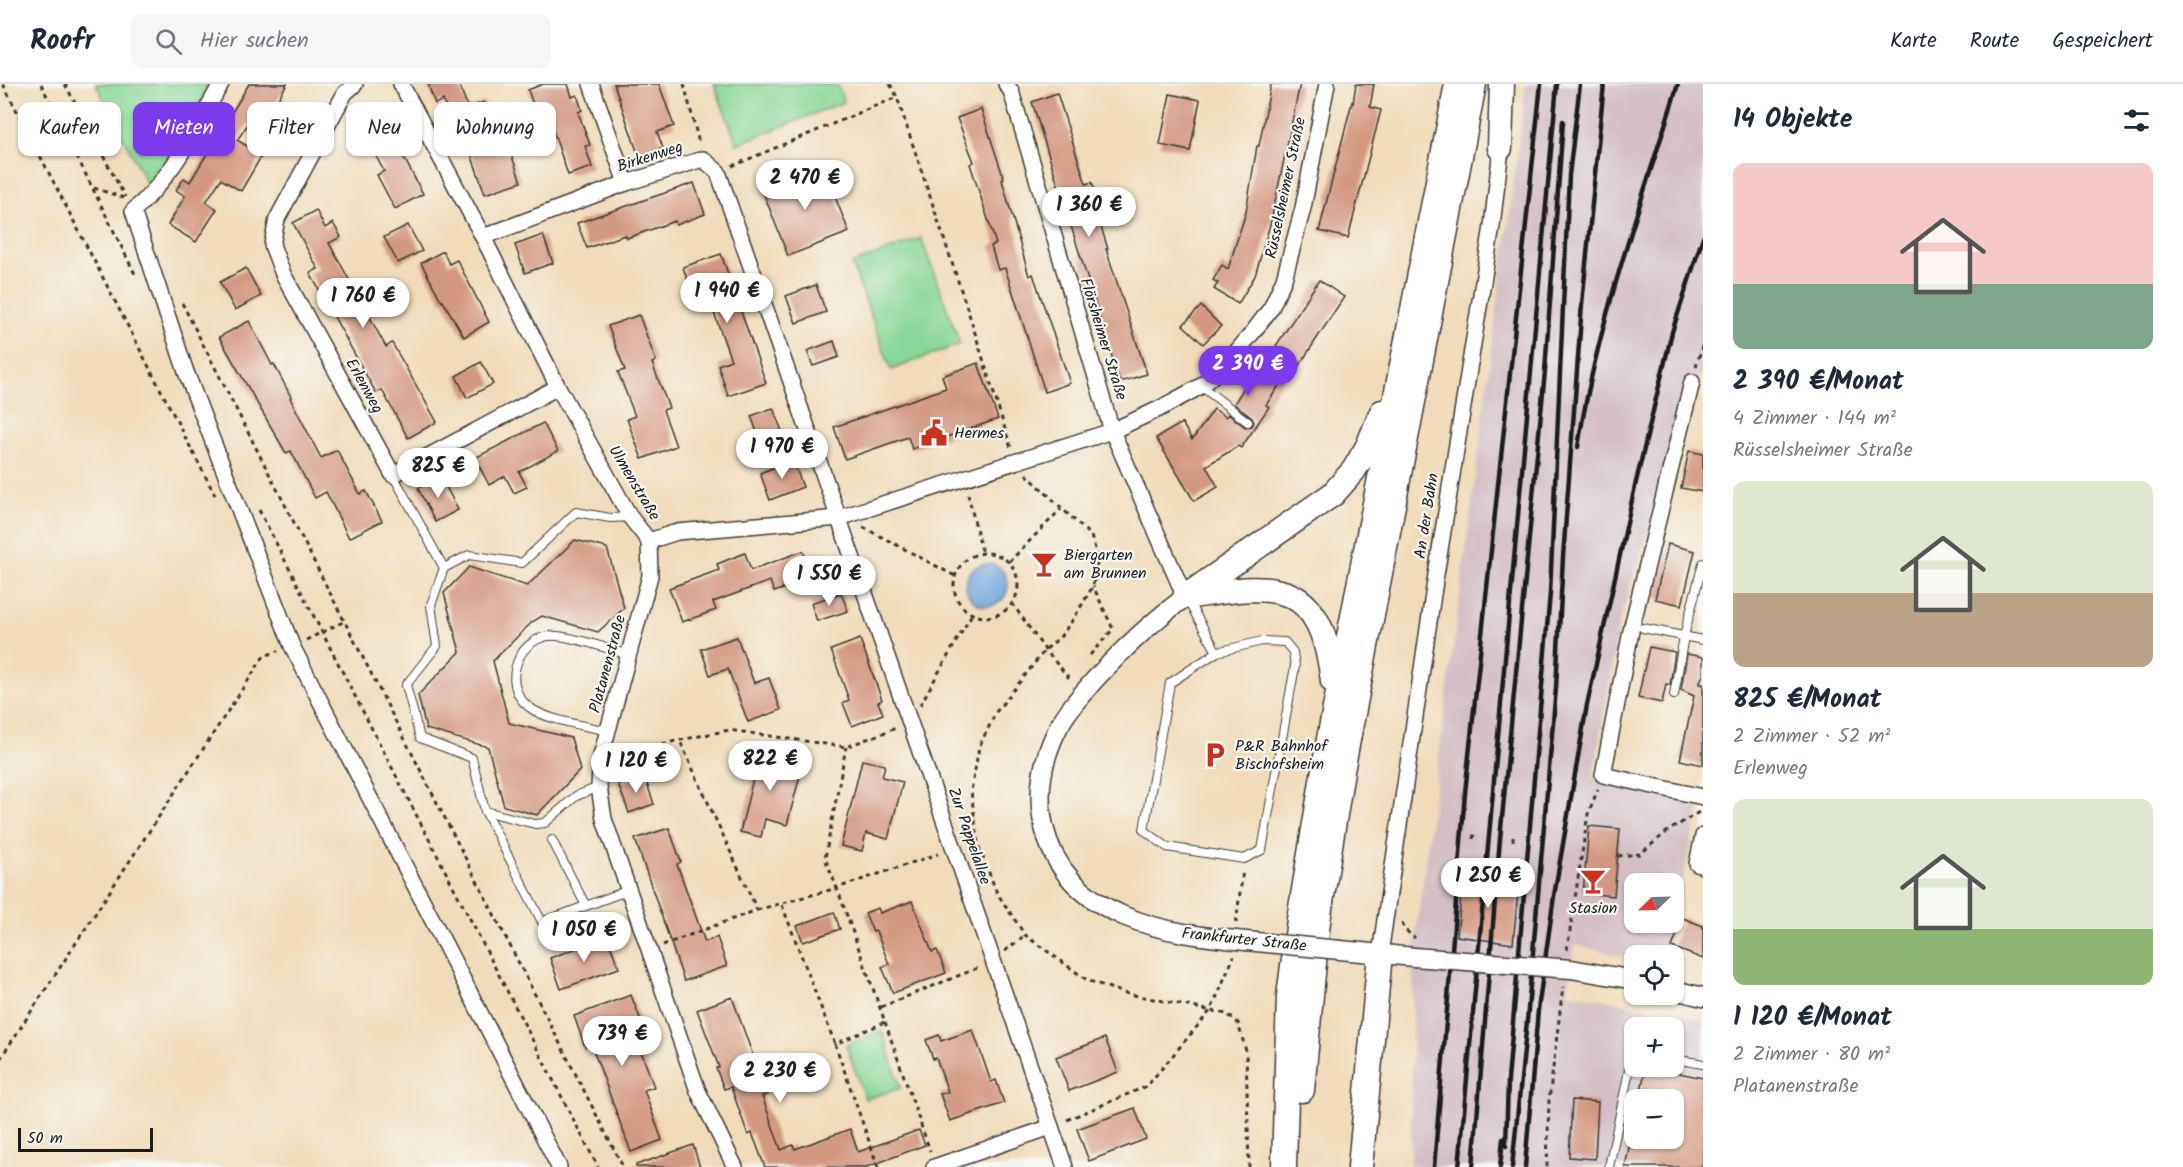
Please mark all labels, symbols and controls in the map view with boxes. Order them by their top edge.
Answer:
search box [131,14,551,68]
text: Roofr [30,19,95,64]
text: Hier suchen [200,24,309,59]
icon: search [152,25,185,58]
text: Karte [1890,25,1937,58]
text: Route [1970,25,2019,58]
text: Gespeichert [2052,25,2153,58]
text: 14 Objekte [1733,99,1853,141]
chip: Kaufen [18,102,121,156]
chip: Mieten [133,102,235,156]
chip: Filter [247,102,334,156]
chip: Neu [346,102,422,156]
chip: Wohnung [434,102,556,156]
icon: filters [2120,104,2153,137]
street label: Rüsselsheimer Straße [1259,115,1313,261]
street label: Birkenweg [614,135,686,179]
pin: 2 470 € [750,160,860,211]
text: 2 470 € [770,163,840,195]
pin: 1 360 € [1034,187,1144,238]
text: 1 360 € [1056,190,1122,222]
icon: home [1889,202,1997,310]
pin: 1 940 € [672,273,782,324]
street label: Flörsheimer Straße [1072,275,1134,403]
text: 1 940 € [694,276,760,308]
pin: 1 760 € [308,278,418,329]
text: 1 760 € [331,281,395,313]
pin: 2 390 € [1193,346,1303,397]
text: 2 390 € [1212,349,1284,381]
street label: Erlenweg [339,354,389,418]
text: 2 390 €/Monat [1733,361,1904,403]
text: 4 Zimmer · 144 m² [1733,403,1896,435]
public building icon: Hermes [919,418,949,448]
place label: Hermes [954,421,1004,446]
pin: 1 970 € [727,429,837,480]
text: 1 970 € [750,432,814,464]
text: Rüsselsheimer Straße [1733,435,1913,467]
street label: Ulmenstraße [602,440,666,526]
pin: 825 € [396,448,480,499]
text: 825 € [411,451,465,483]
street label: An der Bahn [1408,471,1446,561]
icon: home [1889,520,1997,628]
place label: Biergarten am Brunnen [1064,543,1147,586]
bar icon: Biergarten am Brunnen [1029,549,1059,579]
pin: 1 550 € [774,556,884,607]
text: 1 550 € [797,559,861,591]
street label: Platanenstraße [583,612,633,716]
text: 825 €/Monat [1733,679,1881,721]
text: 2 Zimmer · 52 m² [1733,721,1891,753]
place label: P&R Bahnhof Bischofsheim [1235,734,1329,777]
parking icon: P&R Bahnhof Bischofsheim [1200,740,1230,770]
pin: 822 € [728,741,812,792]
pin: 1 120 € [581,743,691,794]
text: 822 € [742,744,798,776]
text: 1 120 € [605,746,667,778]
text: Erlenweg [1733,753,1808,785]
street label: Zur Pappelallee [941,784,997,888]
icon: home [1889,838,1997,946]
pin: 1 250 € [1433,858,1543,909]
text: 1 250 € [1455,861,1521,893]
bar icon: Stasion [1578,866,1608,896]
north arrow [1624,873,1684,933]
map controls [1624,873,1684,1149]
place label: Stasion [1569,896,1617,921]
pin: 1 050 € [529,912,639,963]
text: 1 050 € [552,915,616,947]
street label: Frankfurter Straße [1180,921,1308,959]
button: locate [1624,945,1684,1005]
text: 1 120 €/Monat [1733,997,1892,1039]
pin: 739 € [580,1016,664,1067]
button: + [1624,1017,1684,1077]
text: 739 € [597,1019,647,1051]
text: 2 Zimmer · 80 m² [1733,1039,1890,1071]
pin: 2 230 € [725,1053,835,1104]
text: 2 230 € [744,1056,816,1088]
text: Platanenstraße [1733,1071,1859,1103]
button: − [1624,1089,1684,1149]
scale bar [18,1125,153,1152]
text: 50 m [27,1126,63,1151]

